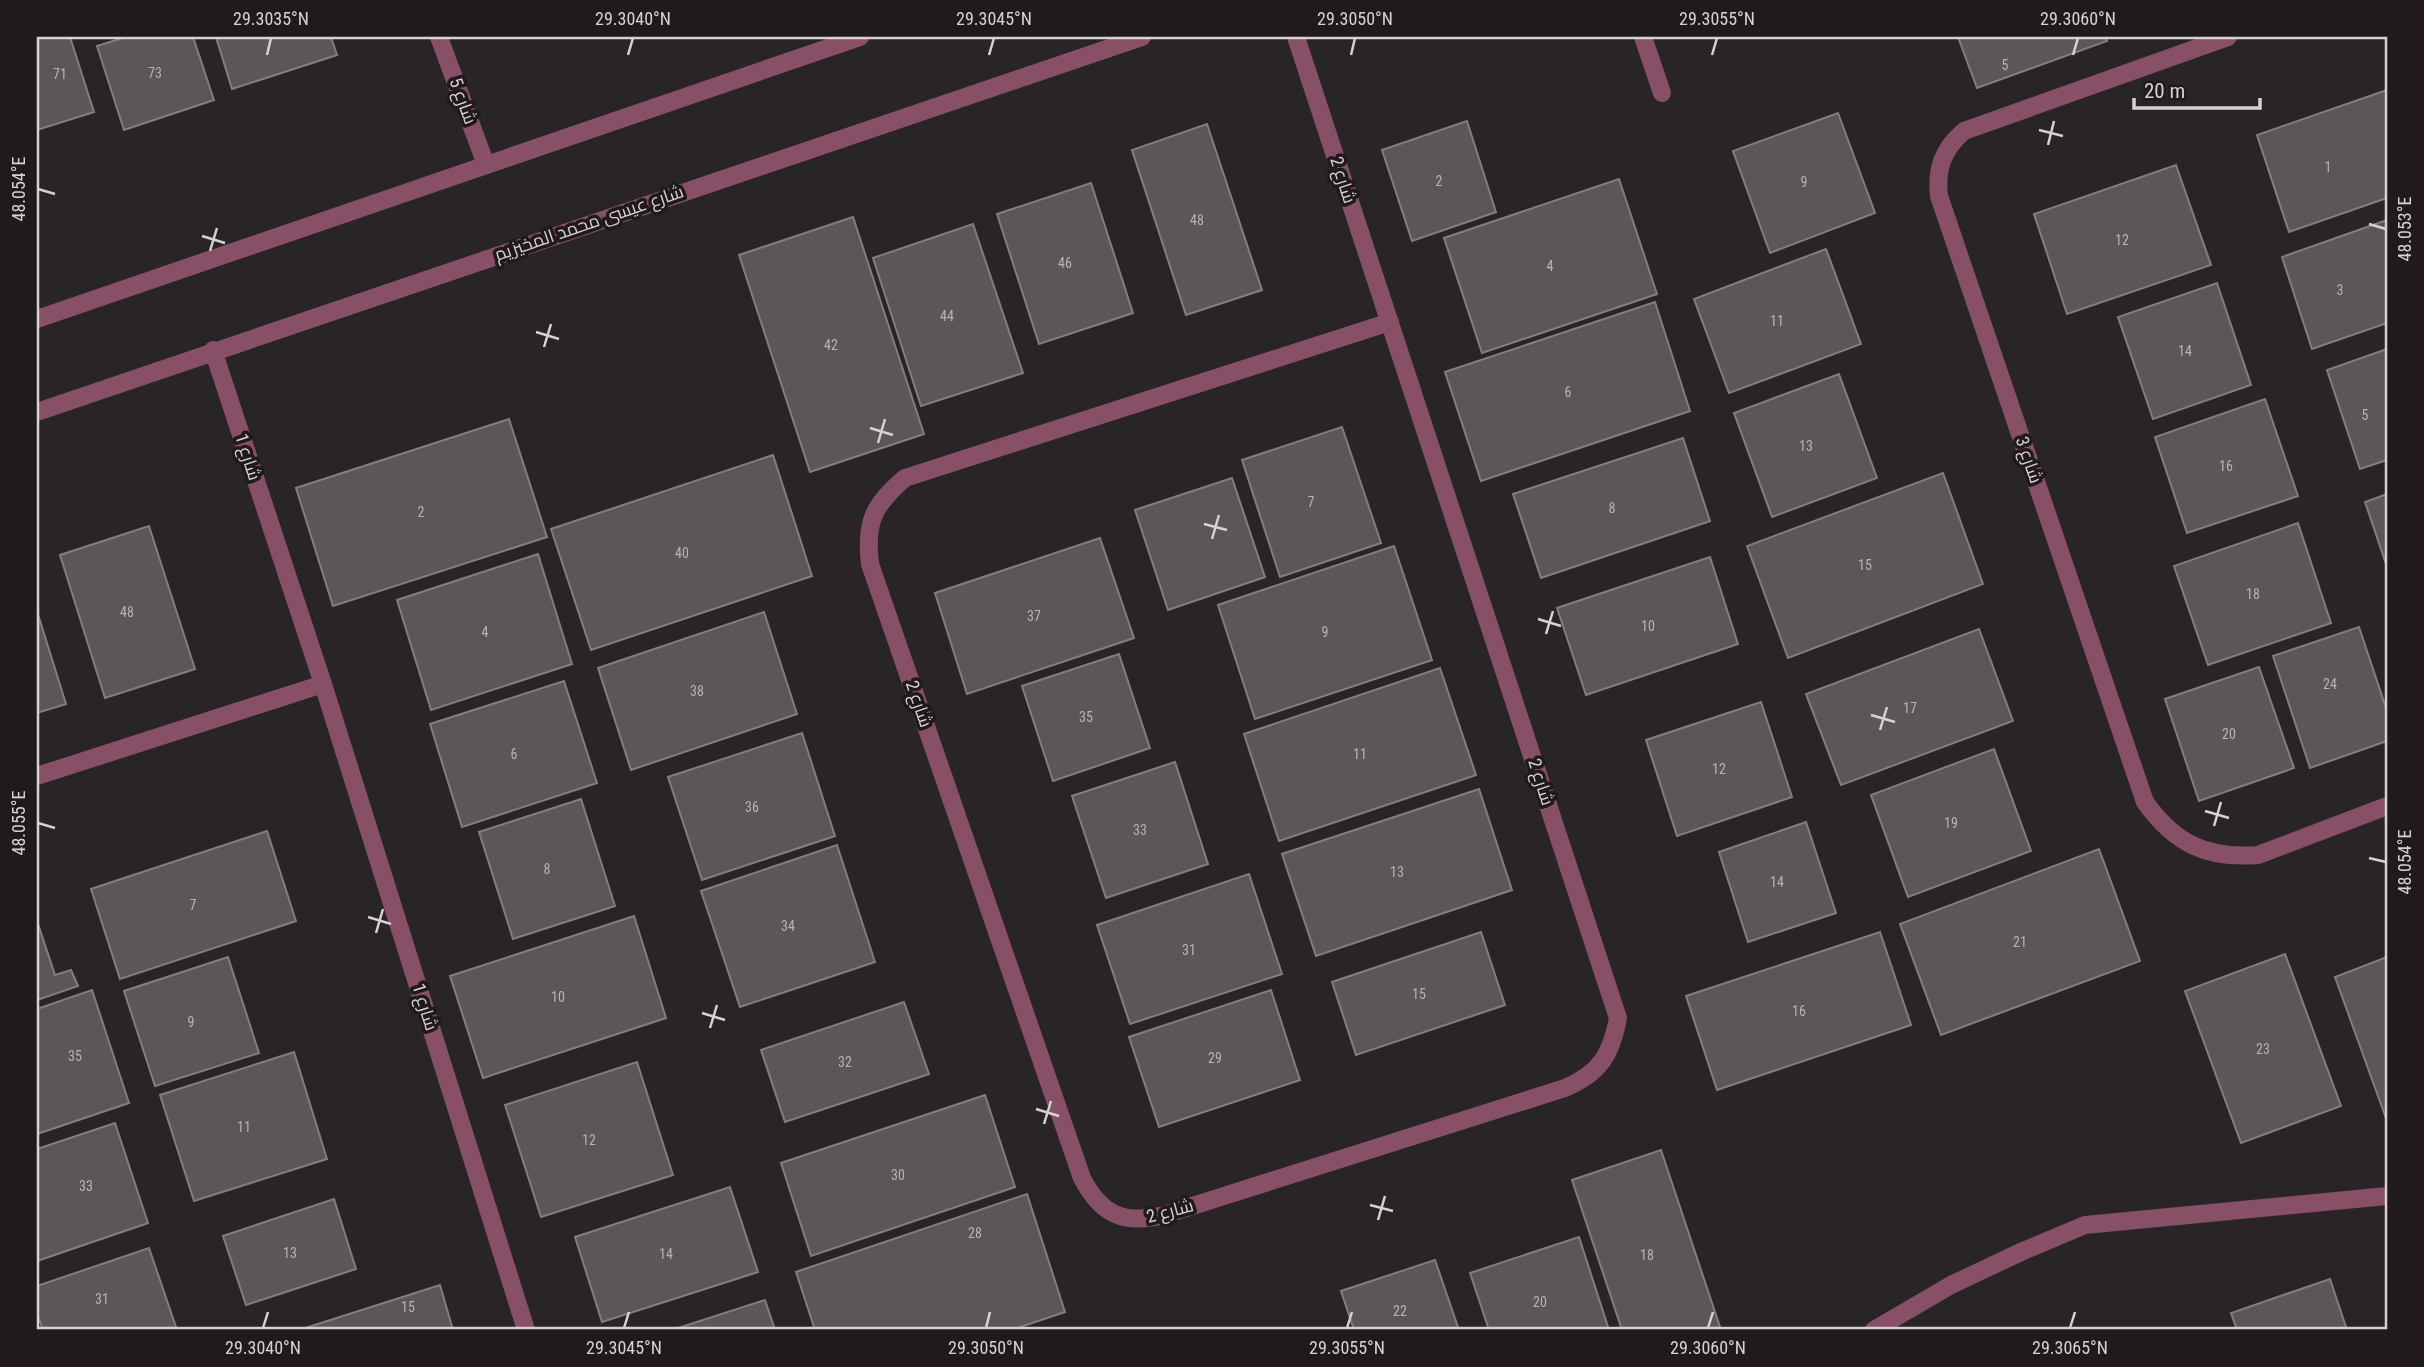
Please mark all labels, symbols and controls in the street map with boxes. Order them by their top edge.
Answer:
text: 29.3035°N [233,8,309,29]
text: 29.3040°N [595,8,671,29]
text: 29.3045°N [956,8,1032,29]
text: 29.3050°N [1317,8,1393,29]
text: 29.3055°N [1679,8,1755,29]
text: 29.3060°N [2040,8,2116,29]
house number: 5 [2002,57,2009,73]
house number: 73 [148,65,162,81]
house number: 71 [53,66,67,82]
scale bar [2134,66,2260,110]
street label: شارع 5 [444,75,482,128]
text: 20 m [2144,79,2185,103]
street label: شارع 2 [1324,154,1361,206]
text: 48.054°E [8,157,29,221]
house number: 1 [2325,159,2331,175]
house number: 2 [1436,173,1443,189]
house number: 9 [1801,174,1807,190]
street label: شارع عيسى محمد المخيزيم [492,180,687,267]
text: 48.053°E [2394,197,2415,261]
house number: 48 [1190,212,1204,228]
house number: 12 [2115,232,2129,248]
house number: 46 [1058,255,1072,271]
house number: 4 [1547,258,1554,274]
house number: 3 [2337,282,2343,298]
house number: 44 [940,308,954,324]
house number: 11 [1770,313,1784,329]
house number: 42 [824,337,838,353]
house number: 14 [2178,343,2192,359]
house number: 6 [1565,384,1572,400]
house number: 5 [2362,407,2369,423]
street label: شارع 1 [229,431,266,483]
street label: شارع 3 [2010,434,2047,487]
house number: 13 [1799,438,1813,454]
house number: 16 [2219,458,2233,474]
house number: 7 [1308,494,1315,510]
house number: 8 [1609,500,1616,516]
house number: 2 [418,504,425,520]
house number: 40 [675,545,689,561]
house number: 15 [1858,557,1872,573]
house number: 18 [2246,586,2260,602]
house number: 48 [120,604,134,620]
house number: 37 [1027,608,1041,624]
house number: 10 [1641,618,1655,634]
house number: 4 [482,624,489,640]
house number: 9 [1322,624,1328,640]
house number: 24 [2323,676,2337,692]
street label: شارع 2 [900,678,937,731]
house number: 38 [690,683,704,699]
house number: 17 [1903,700,1917,716]
house number: 35 [1079,709,1093,725]
house number: 20 [2222,726,2236,742]
house number: 6 [511,746,518,762]
house number: 11 [1353,746,1367,762]
street label: شارع 2 [1522,756,1559,808]
house number: 12 [1712,761,1726,777]
text: 48.055°E [8,791,29,855]
house number: 36 [745,799,759,815]
house number: 19 [1944,815,1958,831]
house number: 33 [1133,822,1147,838]
text: 48.054°E [2394,830,2415,894]
house number: 8 [544,861,551,877]
house number: 13 [1390,864,1404,880]
house number: 14 [1770,874,1784,890]
house number: 7 [190,897,197,913]
house number: 34 [781,918,795,934]
house number: 21 [2013,934,2027,950]
house number: 31 [1182,942,1196,958]
street label: شارع 1 [407,981,443,1033]
house number: 15 [1412,986,1426,1002]
house number: 10 [551,989,565,1005]
house number: 16 [1792,1003,1806,1019]
house number: 9 [188,1014,194,1030]
house number: 23 [2256,1041,2270,1057]
house number: 35 [68,1048,82,1064]
house number: 29 [1208,1050,1222,1066]
house number: 32 [838,1054,852,1070]
house number: 11 [237,1119,251,1135]
house number: 12 [582,1132,596,1148]
house number: 30 [891,1167,905,1183]
house number: 33 [79,1178,93,1194]
street label: شارع 2 [1144,1194,1196,1229]
house number: 28 [968,1225,982,1241]
house number: 13 [283,1245,297,1261]
house number: 14 [659,1246,673,1262]
house number: 18 [1640,1247,1654,1263]
house number: 31 [95,1291,109,1307]
house number: 20 [1533,1294,1547,1310]
house number: 15 [401,1299,415,1315]
house number: 22 [1393,1303,1407,1319]
text: 29.3040°N [225,1337,301,1358]
text: 29.3045°N [586,1337,662,1358]
text: 29.3050°N [948,1337,1024,1358]
text: 29.3055°N [1309,1337,1385,1358]
text: 29.3060°N [1670,1337,1746,1358]
text: 29.3065°N [2032,1337,2108,1358]

